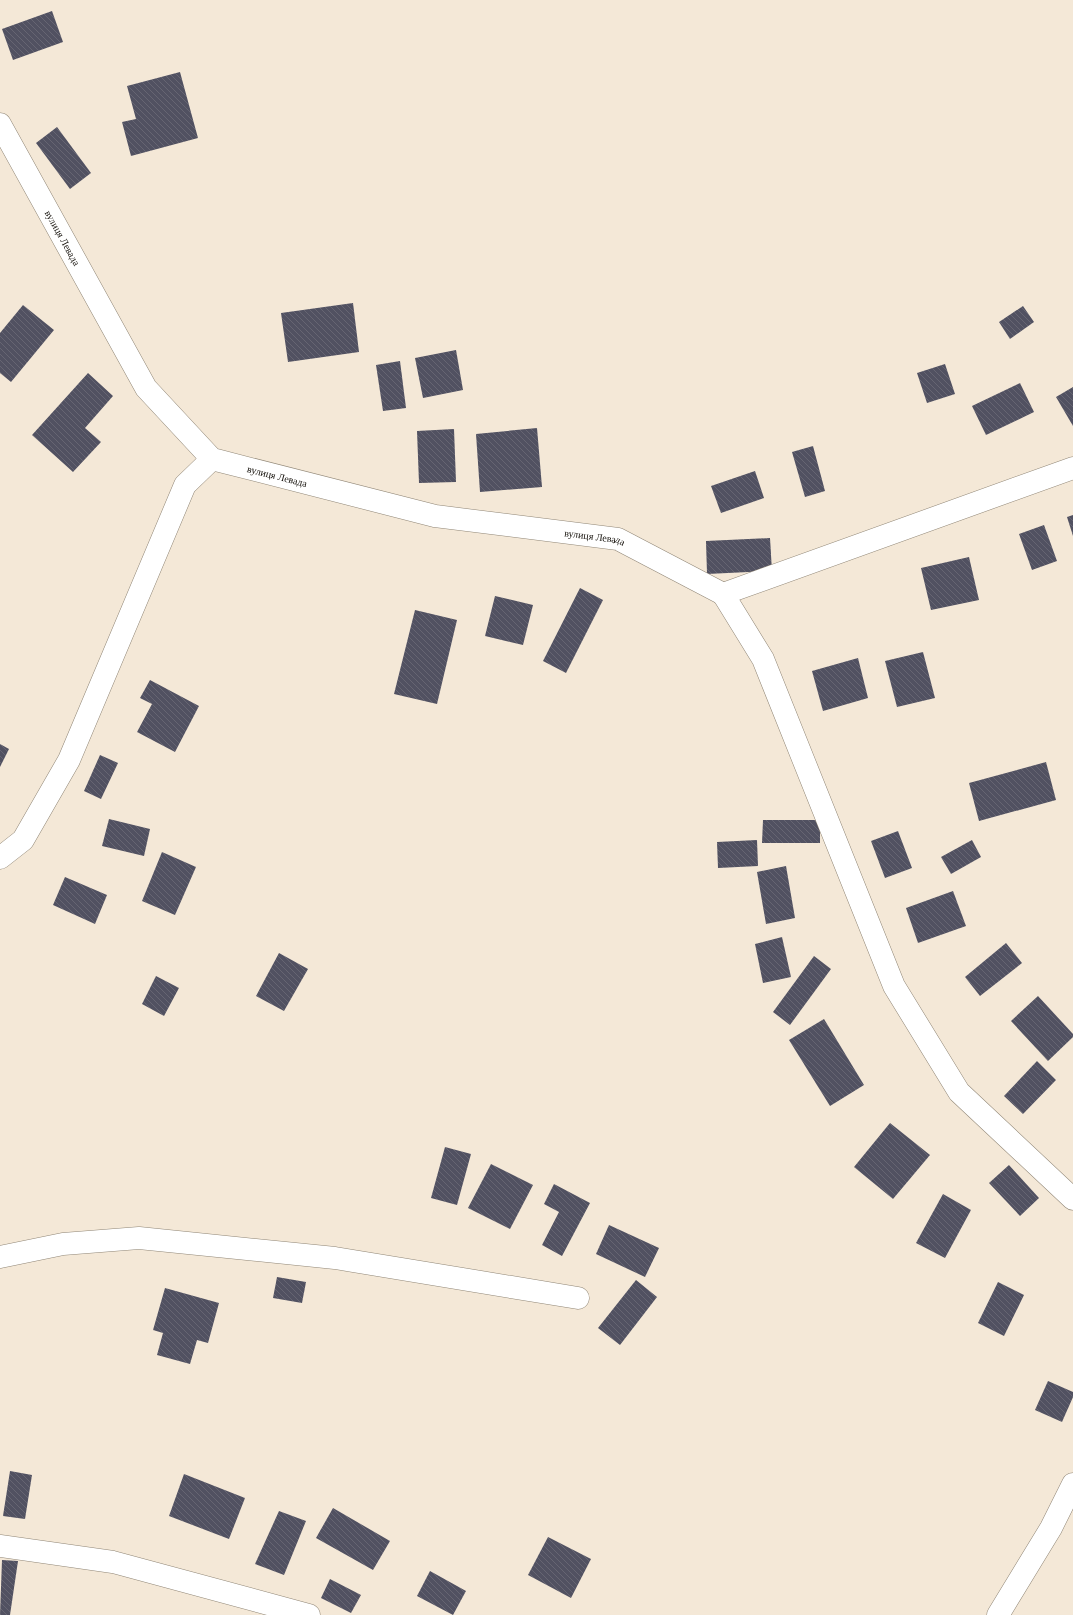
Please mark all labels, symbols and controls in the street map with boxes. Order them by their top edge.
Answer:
street label: вулиця Левада [43,208,82,268]
street label: вулиця Левада [246,463,309,489]
street label: вулиця Левада [564,527,627,548]

